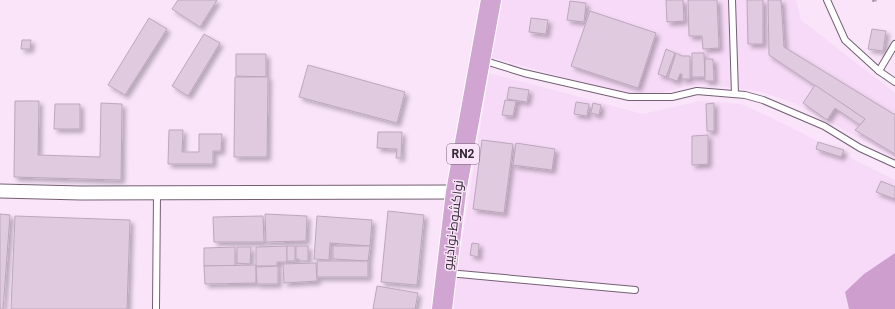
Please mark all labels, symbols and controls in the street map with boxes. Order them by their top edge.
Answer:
road number: RN2 [447,144,479,164]
street label: نواكشوط-نواذيبو [440,179,466,271]

